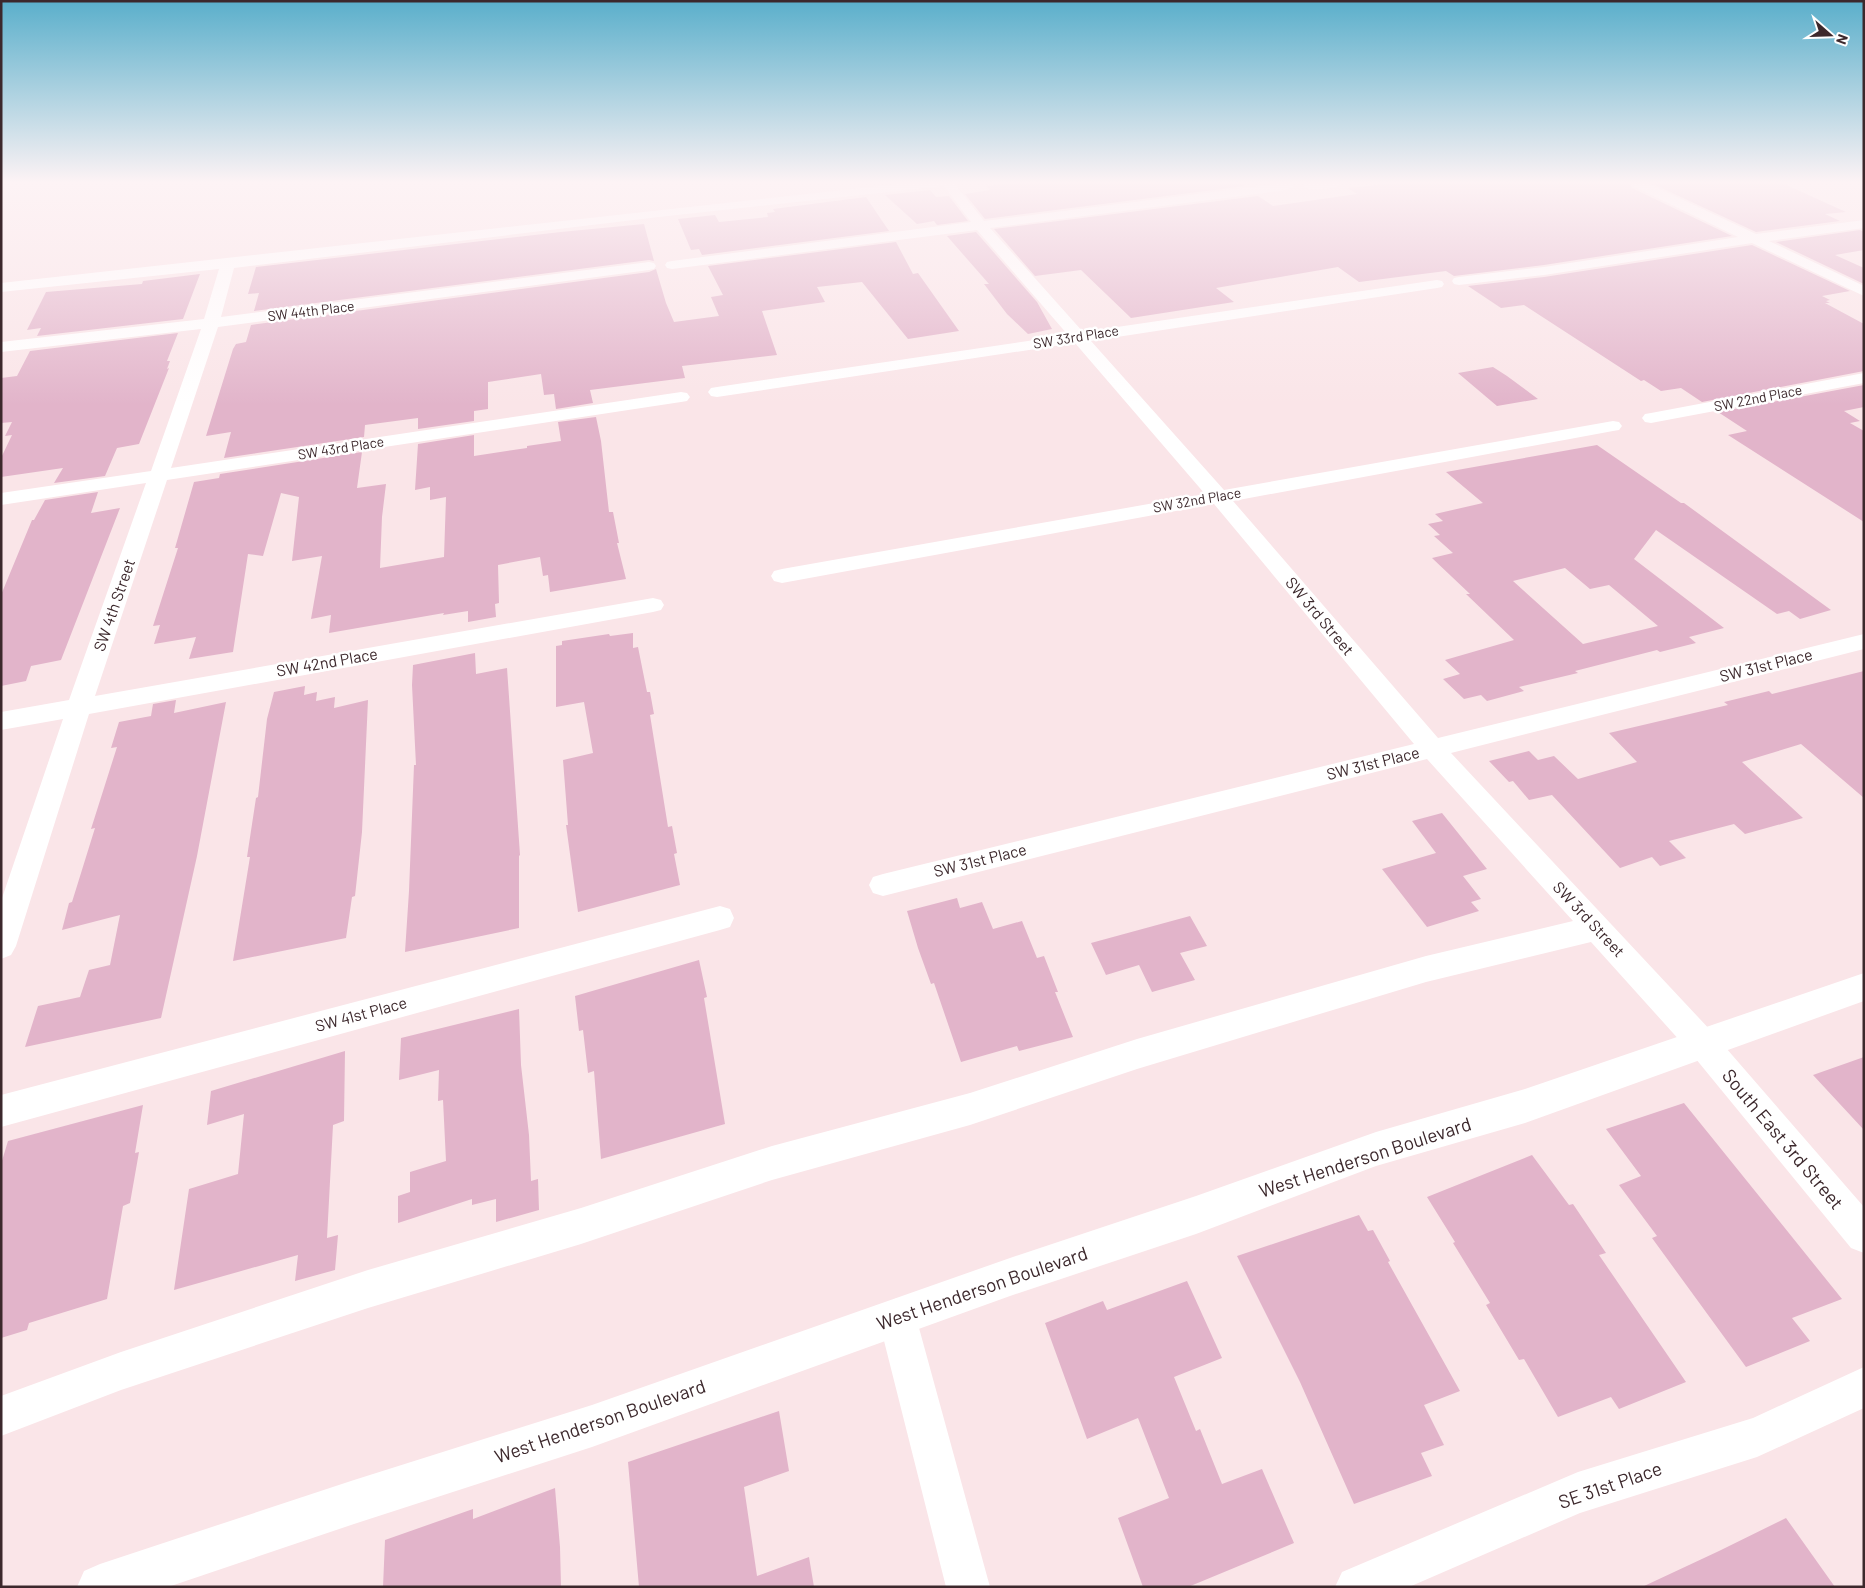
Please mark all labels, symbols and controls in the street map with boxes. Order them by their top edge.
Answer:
north arrow [1805,10,1855,60]
text: N [1833,32,1852,47]
street label: SW 44th Place [267,297,355,324]
street label: SW 33rd Place [1032,321,1120,352]
street label: SW 22nd Place [1712,381,1803,414]
street label: SW 43rd Place [297,432,385,463]
street label: SW 32nd Place [1152,483,1242,516]
street label: SW 4th Street [89,556,138,654]
street label: SW 3rd Street [1282,573,1359,659]
street label: SW 42nd Place [275,643,379,680]
street label: SW 31st Place [1717,644,1814,685]
street label: SW 31st Place [1324,742,1421,783]
street label: SW 31st Place [931,839,1028,880]
street label: SW 3rd Street [1550,877,1629,960]
street label: SW 41st Place [313,992,409,1035]
street label: South East 3rd Street [1718,1064,1849,1214]
street label: West Henderson Boulevard [1256,1111,1474,1202]
street label: West Henderson Boulevard [873,1241,1090,1334]
street label: West Henderson Boulevard [491,1374,708,1467]
street label: SE 31st Place [1555,1456,1665,1513]

